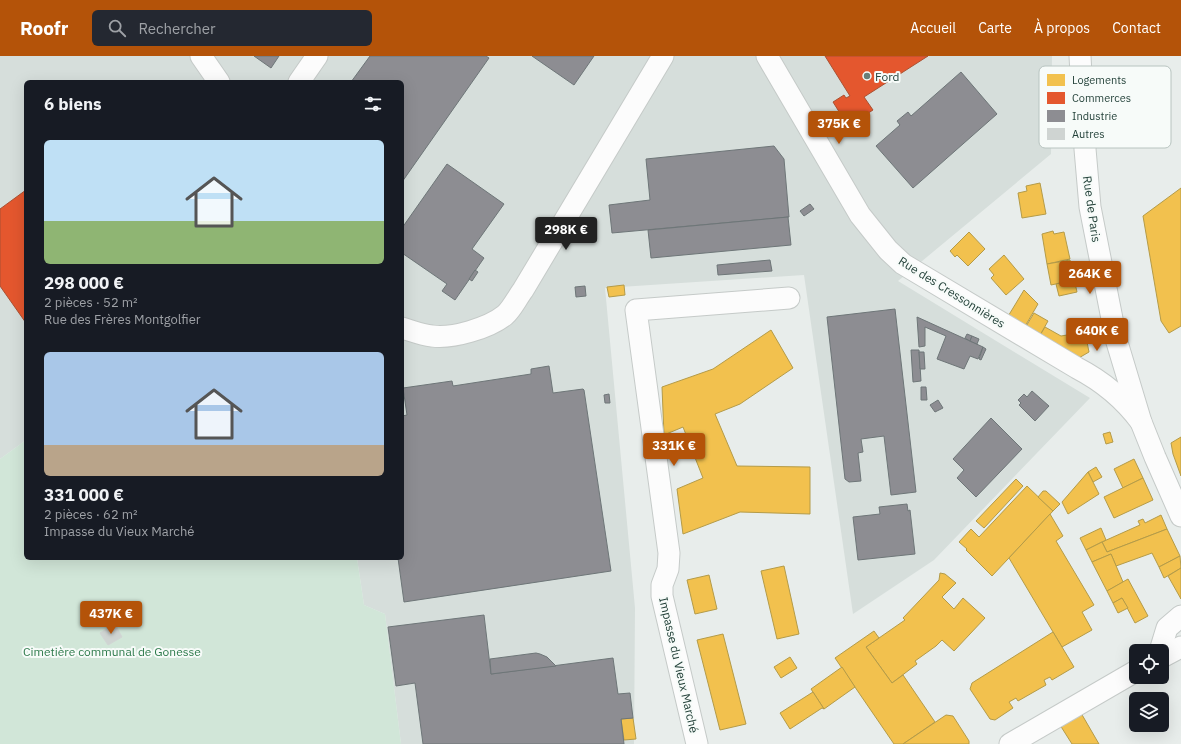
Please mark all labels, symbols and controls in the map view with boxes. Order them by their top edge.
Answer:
search box [92,10,372,46]
text: Roofr [20,16,68,40]
icon: search [106,17,128,39]
text: Rechercher [138,19,216,38]
text: Accueil [910,19,956,37]
text: Carte [978,19,1012,37]
text: À propos [1034,19,1090,37]
text: Contact [1112,19,1161,37]
legend [1039,66,1171,148]
place label: Ford [875,69,899,84]
marker: Ford [862,71,872,81]
text: Logements [1072,73,1126,87]
text: Commerces [1072,91,1131,105]
text: 6 biens [44,93,102,115]
icon: filters [362,93,384,115]
text: Industrie [1072,109,1117,123]
pin: 375K € [806,111,872,145]
text: 375K € [817,115,861,132]
text: Autres [1072,127,1105,141]
icon: home [178,166,250,238]
street label: Rue de Paris [1080,175,1104,243]
pin: 298K € [533,217,599,251]
text: 298K € [544,221,588,238]
street label: Rue des Cressonnières [896,253,1008,331]
pin: 264K € [1057,261,1123,295]
text: 264K € [1068,265,1112,282]
text: 298 000 € [44,272,124,294]
text: 2 pièces · 52 m² [44,294,138,311]
text: Rue des Frères Montgolfier [44,311,201,328]
pin: 640K € [1064,318,1130,352]
text: 640K € [1075,322,1119,339]
icon: home [178,378,250,450]
pin: 331K € [641,433,707,467]
text: 331K € [652,437,696,454]
text: 331 000 € [44,484,124,506]
text: 2 pièces · 62 m² [44,506,138,523]
text: Impasse du Vieux Marché [44,523,194,540]
street label: Impasse du Vieux Marché [656,596,702,735]
pin: 437K € [78,601,144,635]
text: 437K € [89,605,133,622]
park label: Cimetière communal de Gonesse [23,644,201,659]
map controls [1129,644,1169,732]
button: locate [1129,644,1169,684]
button: layers [1129,692,1169,732]

